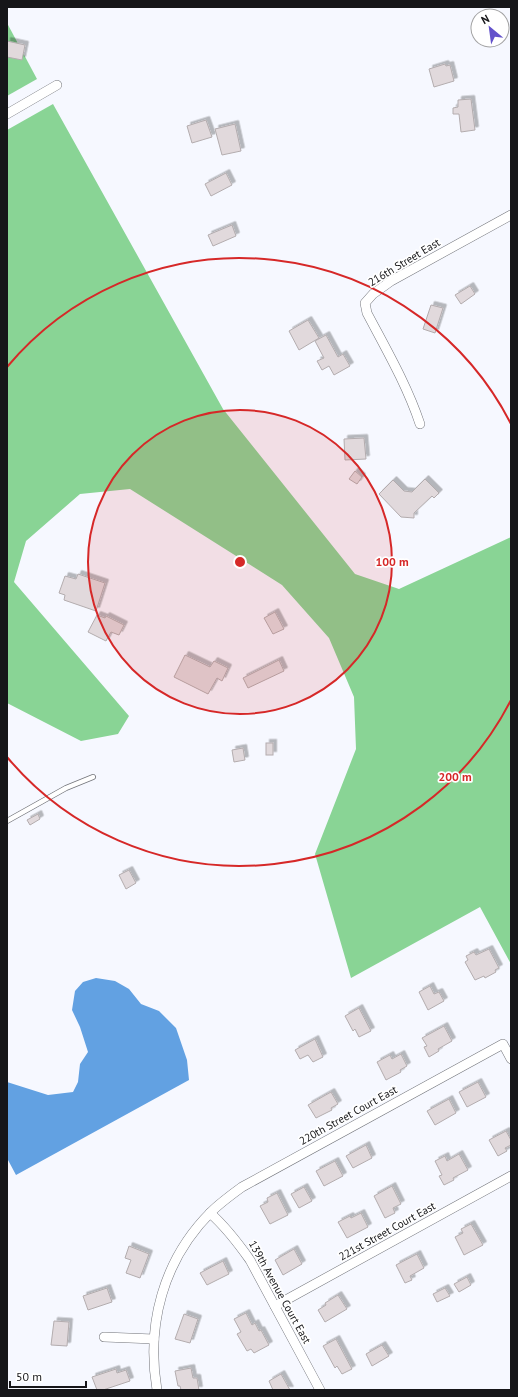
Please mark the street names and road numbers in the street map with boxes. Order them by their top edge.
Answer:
street label: 216th Street East [365,235,443,289]
street label: 220th Street Court East [297,1082,400,1148]
street label: 221st Street Court East [336,1198,438,1263]
street label: 139th Avenue Court East [246,1238,314,1346]

